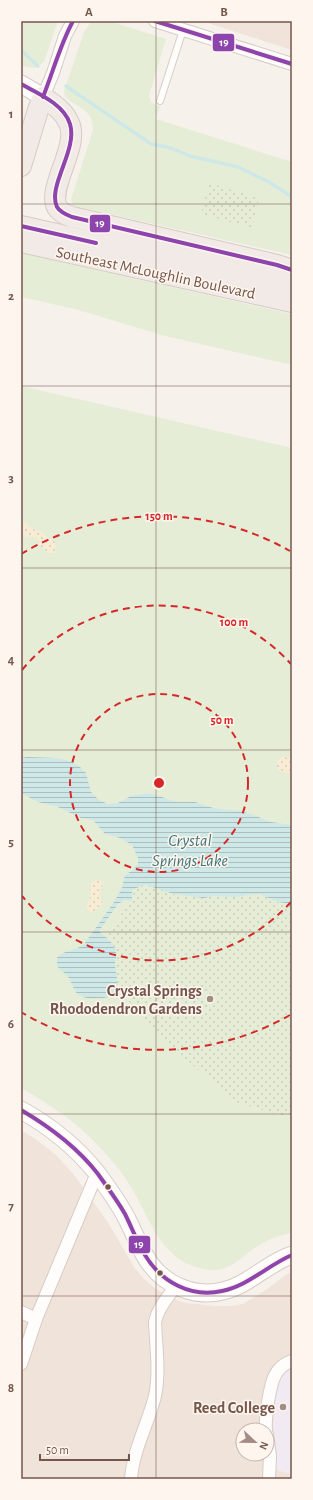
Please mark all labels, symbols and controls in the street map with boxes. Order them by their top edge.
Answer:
text: A [85,6,93,19]
text: B [220,6,228,19]
line badge: 19 [212,33,235,52]
text: 19 [219,37,229,48]
text: 1 [9,108,13,121]
line badge: 19 [89,214,111,233]
text: 19 [95,218,105,229]
street label: Southeast McLoughlin Boulevard [55,244,257,302]
text: 2 [8,290,14,303]
text: 3 [8,472,14,485]
text: 150 m [145,510,173,522]
text: 100 m [220,616,248,628]
text: 4 [8,654,15,667]
text: 50 m [211,714,234,726]
centre of rings [152,776,166,790]
water label: Crystal Springs Lake [152,832,228,870]
text: 5 [8,836,14,849]
place label: Crystal Springs Rhododendron Gardens [50,983,202,1017]
marker: Crystal Springs Rhododendron Gardens [205,994,215,1004]
text: 6 [8,1018,14,1031]
unlabelled marker [103,1182,113,1192]
text: 7 [8,1200,14,1213]
line badge: 19 [128,1235,151,1254]
text: 19 [134,1239,144,1250]
unlabelled marker [155,1268,165,1278]
text: 8 [8,1382,14,1395]
place label: Reed College [193,1400,275,1416]
marker: Reed College [278,1402,288,1412]
north arrow [235,1422,275,1462]
scale bar [40,1436,129,1462]
text: N [257,1440,270,1451]
text: 50 m [46,1444,69,1456]

